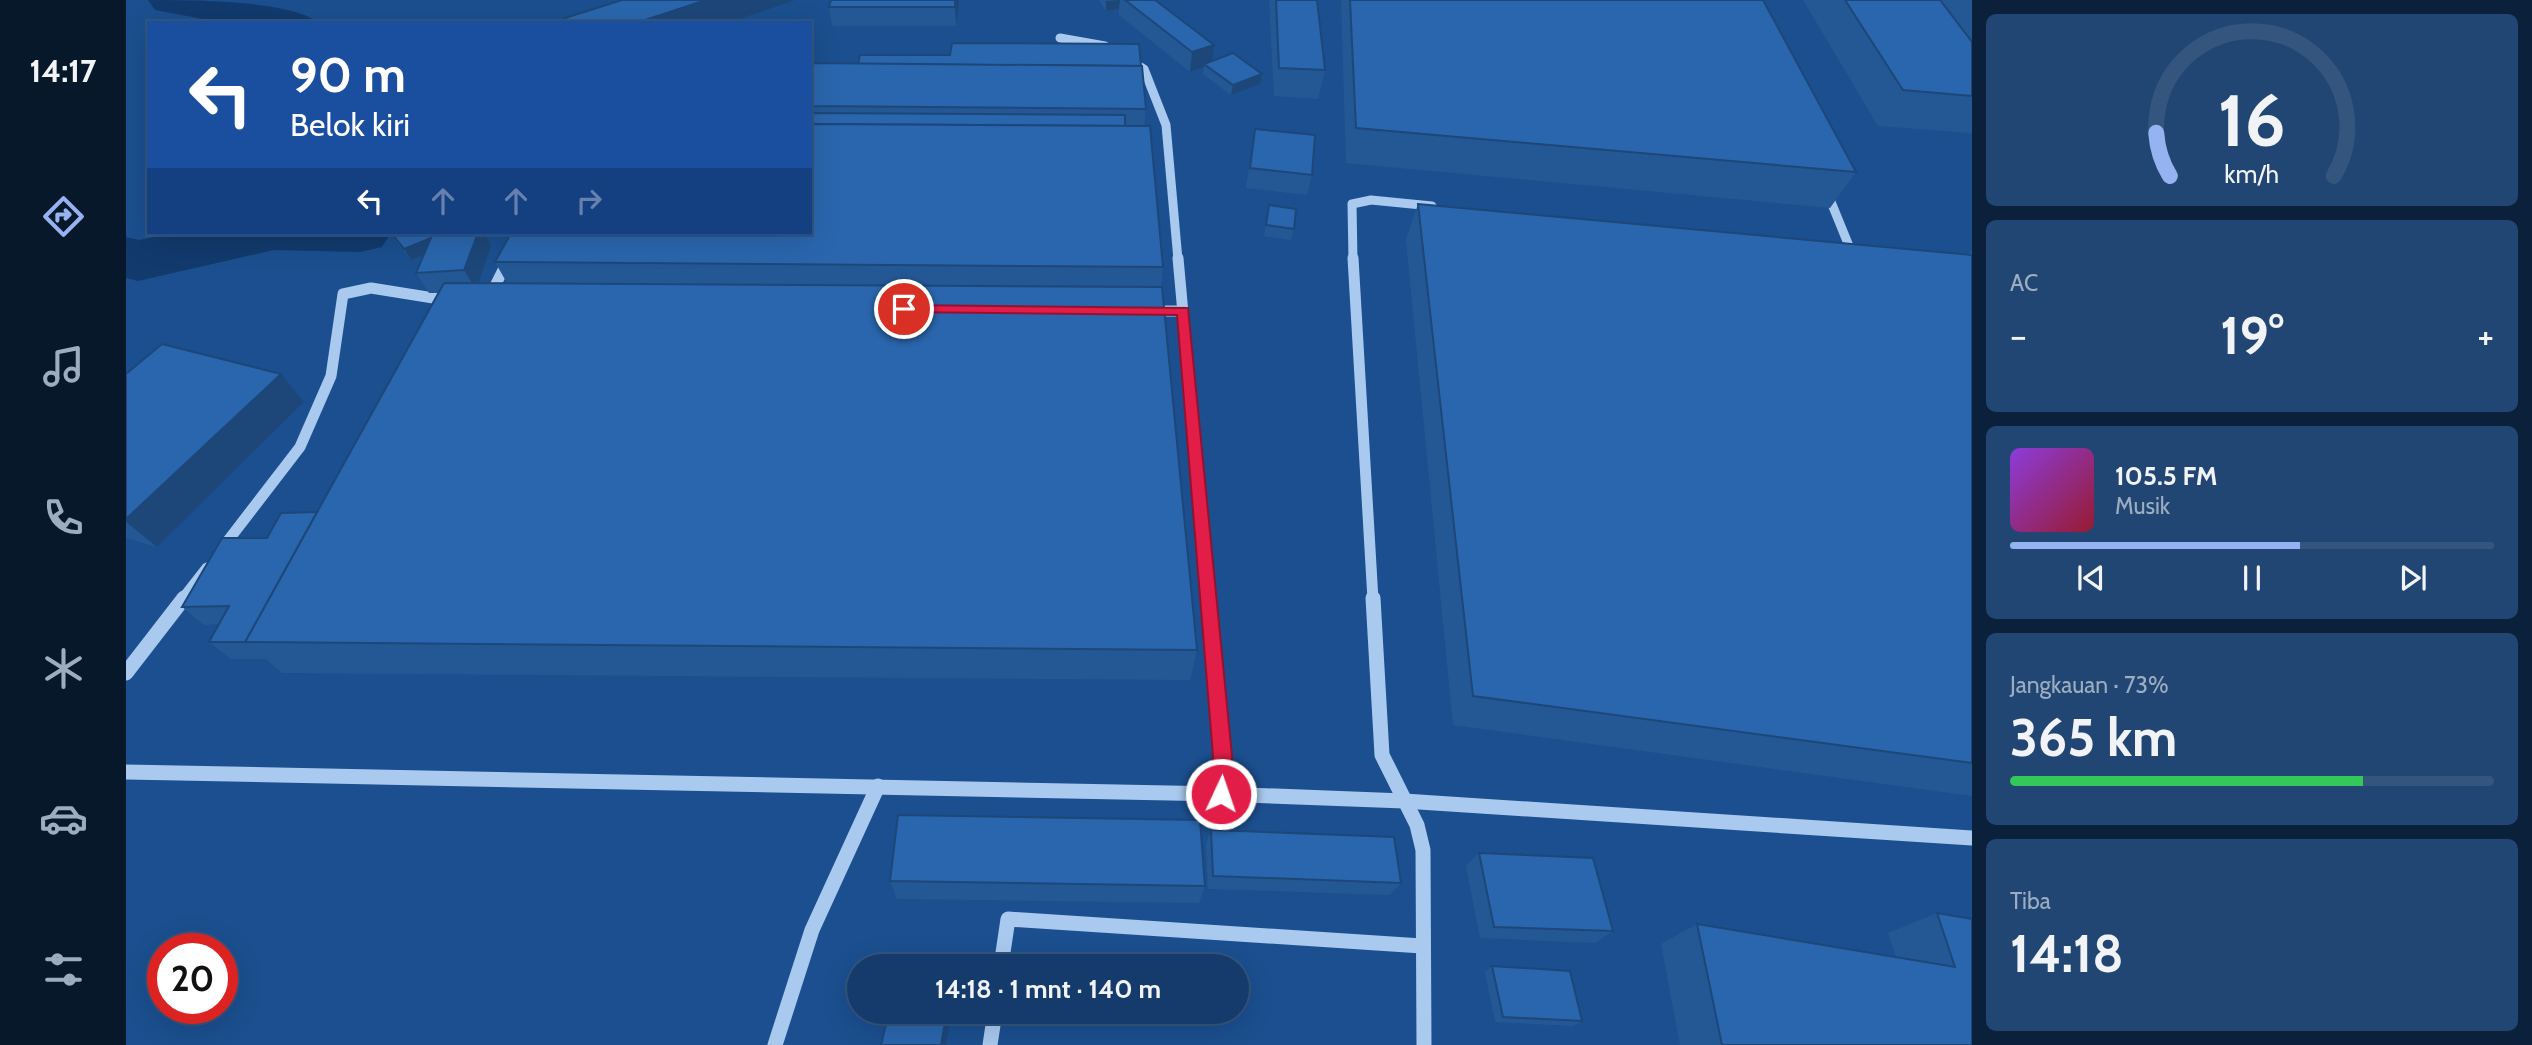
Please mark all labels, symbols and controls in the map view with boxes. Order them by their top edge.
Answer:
text: 90 m [290,45,406,104]
icon: left [175,49,266,140]
text: 14:17 [30,51,96,90]
text: 16 [2218,76,2286,164]
text: Belok kiri [290,105,410,144]
text: km/h [2225,159,2279,189]
icon: left [351,182,389,220]
icon: ahead [424,182,462,220]
icon: ahead [497,182,535,220]
icon: right [570,182,608,220]
icon: directions [39,192,88,241]
text: AC [2010,269,2038,297]
pin [874,279,934,339]
icon: arrive [885,290,923,328]
text: 19° [2220,304,2284,367]
text: − [2010,312,2027,359]
text: + [2477,312,2494,359]
icon: music [39,342,88,391]
text: 105.5 FM [2115,460,2217,492]
text: Musik [2115,492,2170,520]
icon: phone [39,493,88,542]
icon: previous [2072,559,2110,597]
icon: pause [2233,559,2271,597]
icon: next [2394,559,2432,597]
icon: climate [39,644,88,693]
text: Jangkauan · 73% [2010,671,2169,699]
text: 365 km [2010,706,2177,769]
position arrow [1184,757,1258,831]
icon: car [39,794,88,843]
text: Tiba [2010,887,2051,915]
text: 14:18 [2010,922,2124,985]
speed limit sign: 20 [147,933,238,1024]
icon: filters [39,945,88,994]
text: 14:18 · 1 mnt · 140 m [935,973,1161,1005]

